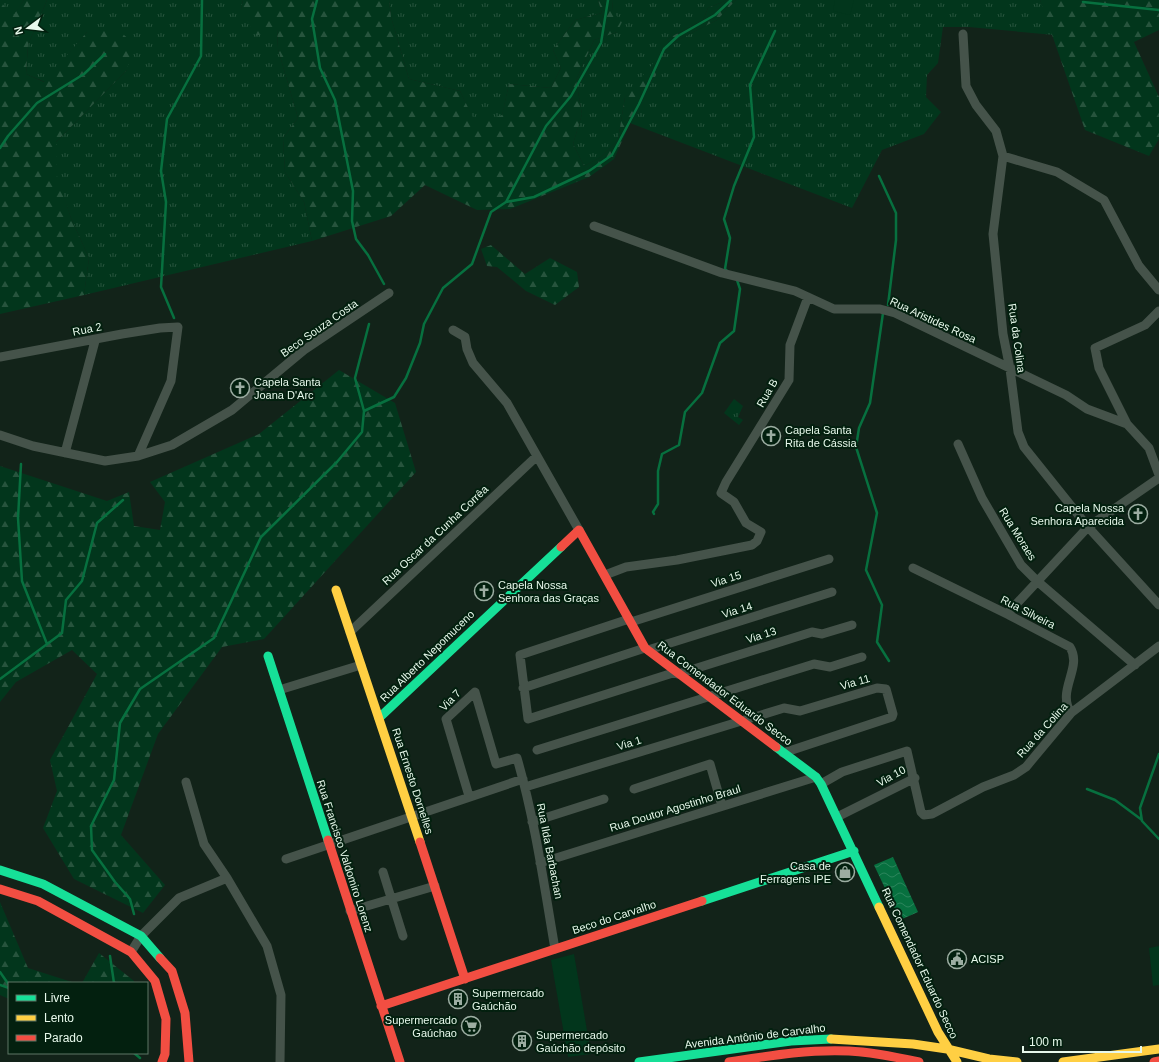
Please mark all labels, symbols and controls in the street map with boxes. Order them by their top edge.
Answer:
north arrow [8,8,48,48]
text: N [12,25,25,36]
street label: Rua Aristides Rosa [888,295,979,346]
street label: Beco Souza Costa [278,296,360,359]
street label: Rua da Colina [1006,303,1028,374]
street label: Rua 2 [71,320,103,338]
place label: Capela Santa Joana D'Arc [254,376,322,401]
church icon: Capela Santa Joana D'Arc [229,377,251,399]
street label: Rua B [754,377,780,409]
place label: Capela Santa Rita de Cássia [785,424,857,449]
church icon: Capela Santa Rita de Cássia [760,425,782,447]
street label: Rua Oscar da Cunha Corrêa [380,482,491,587]
place label: Capela Nossa Senhora Aparecida [1030,502,1125,527]
church icon: Capela Nossa Senhora Aparecida [1127,503,1149,525]
street label: Rua Moraes [997,505,1039,563]
street label: Via 15 [709,569,743,589]
place label: Capela Nossa Senhora das Graças [498,579,599,604]
church icon: Capela Nossa Senhora das Graças [473,580,495,602]
street label: Rua Silveira [999,593,1058,631]
street label: Via 14 [720,600,754,620]
street label: Rua Alberto Nepomuceno [378,608,476,704]
street label: Via 13 [744,625,778,645]
street label: Rua Comendador Eduardo Secco [655,639,795,747]
street label: Via 11 [839,672,871,692]
street label: Via 7 [437,687,463,713]
street label: Rua da Colina [1014,699,1070,760]
street label: Rua Ernesto Dornelles [390,727,436,836]
street label: Via 1 [615,734,643,752]
street label: Via 10 [875,763,907,789]
street label: Rua Francisco Valdomiro Lorenz [315,778,375,934]
street label: Rua Doutor Agostinho Braul [608,782,742,834]
street label: Rua Ilda Barbachan [535,802,565,900]
place label: Casa de Ferragens IPE [760,860,831,885]
shop icon: Casa de Ferragens IPE [834,861,856,883]
street label: Rua Comendador Eduardo Secco [880,886,960,1040]
street label: Beco do Carvalho [571,898,657,936]
public building icon: ACISP [946,948,968,970]
place label: ACISP [971,953,1004,965]
legend [8,982,148,1054]
place label: Supermercado Gaúchão [472,987,544,1012]
building icon: Supermercado Gaúchão [447,988,469,1010]
text: Livre [44,991,70,1005]
text: Lento [44,1011,74,1025]
place label: Supermercado Gaúchao [385,1014,457,1039]
supermarket icon: Supermercado Gaúchao [460,1015,482,1037]
street label: Avenida Antônio de Carvalho [684,1021,826,1051]
scale bar [1023,1028,1141,1054]
place label: Supermercado Gaúchão depósito [536,1029,625,1054]
building icon: Supermercado Gaúchão depósito [511,1030,533,1052]
text: Parado [44,1031,83,1045]
text: 100 m [1029,1035,1062,1049]

